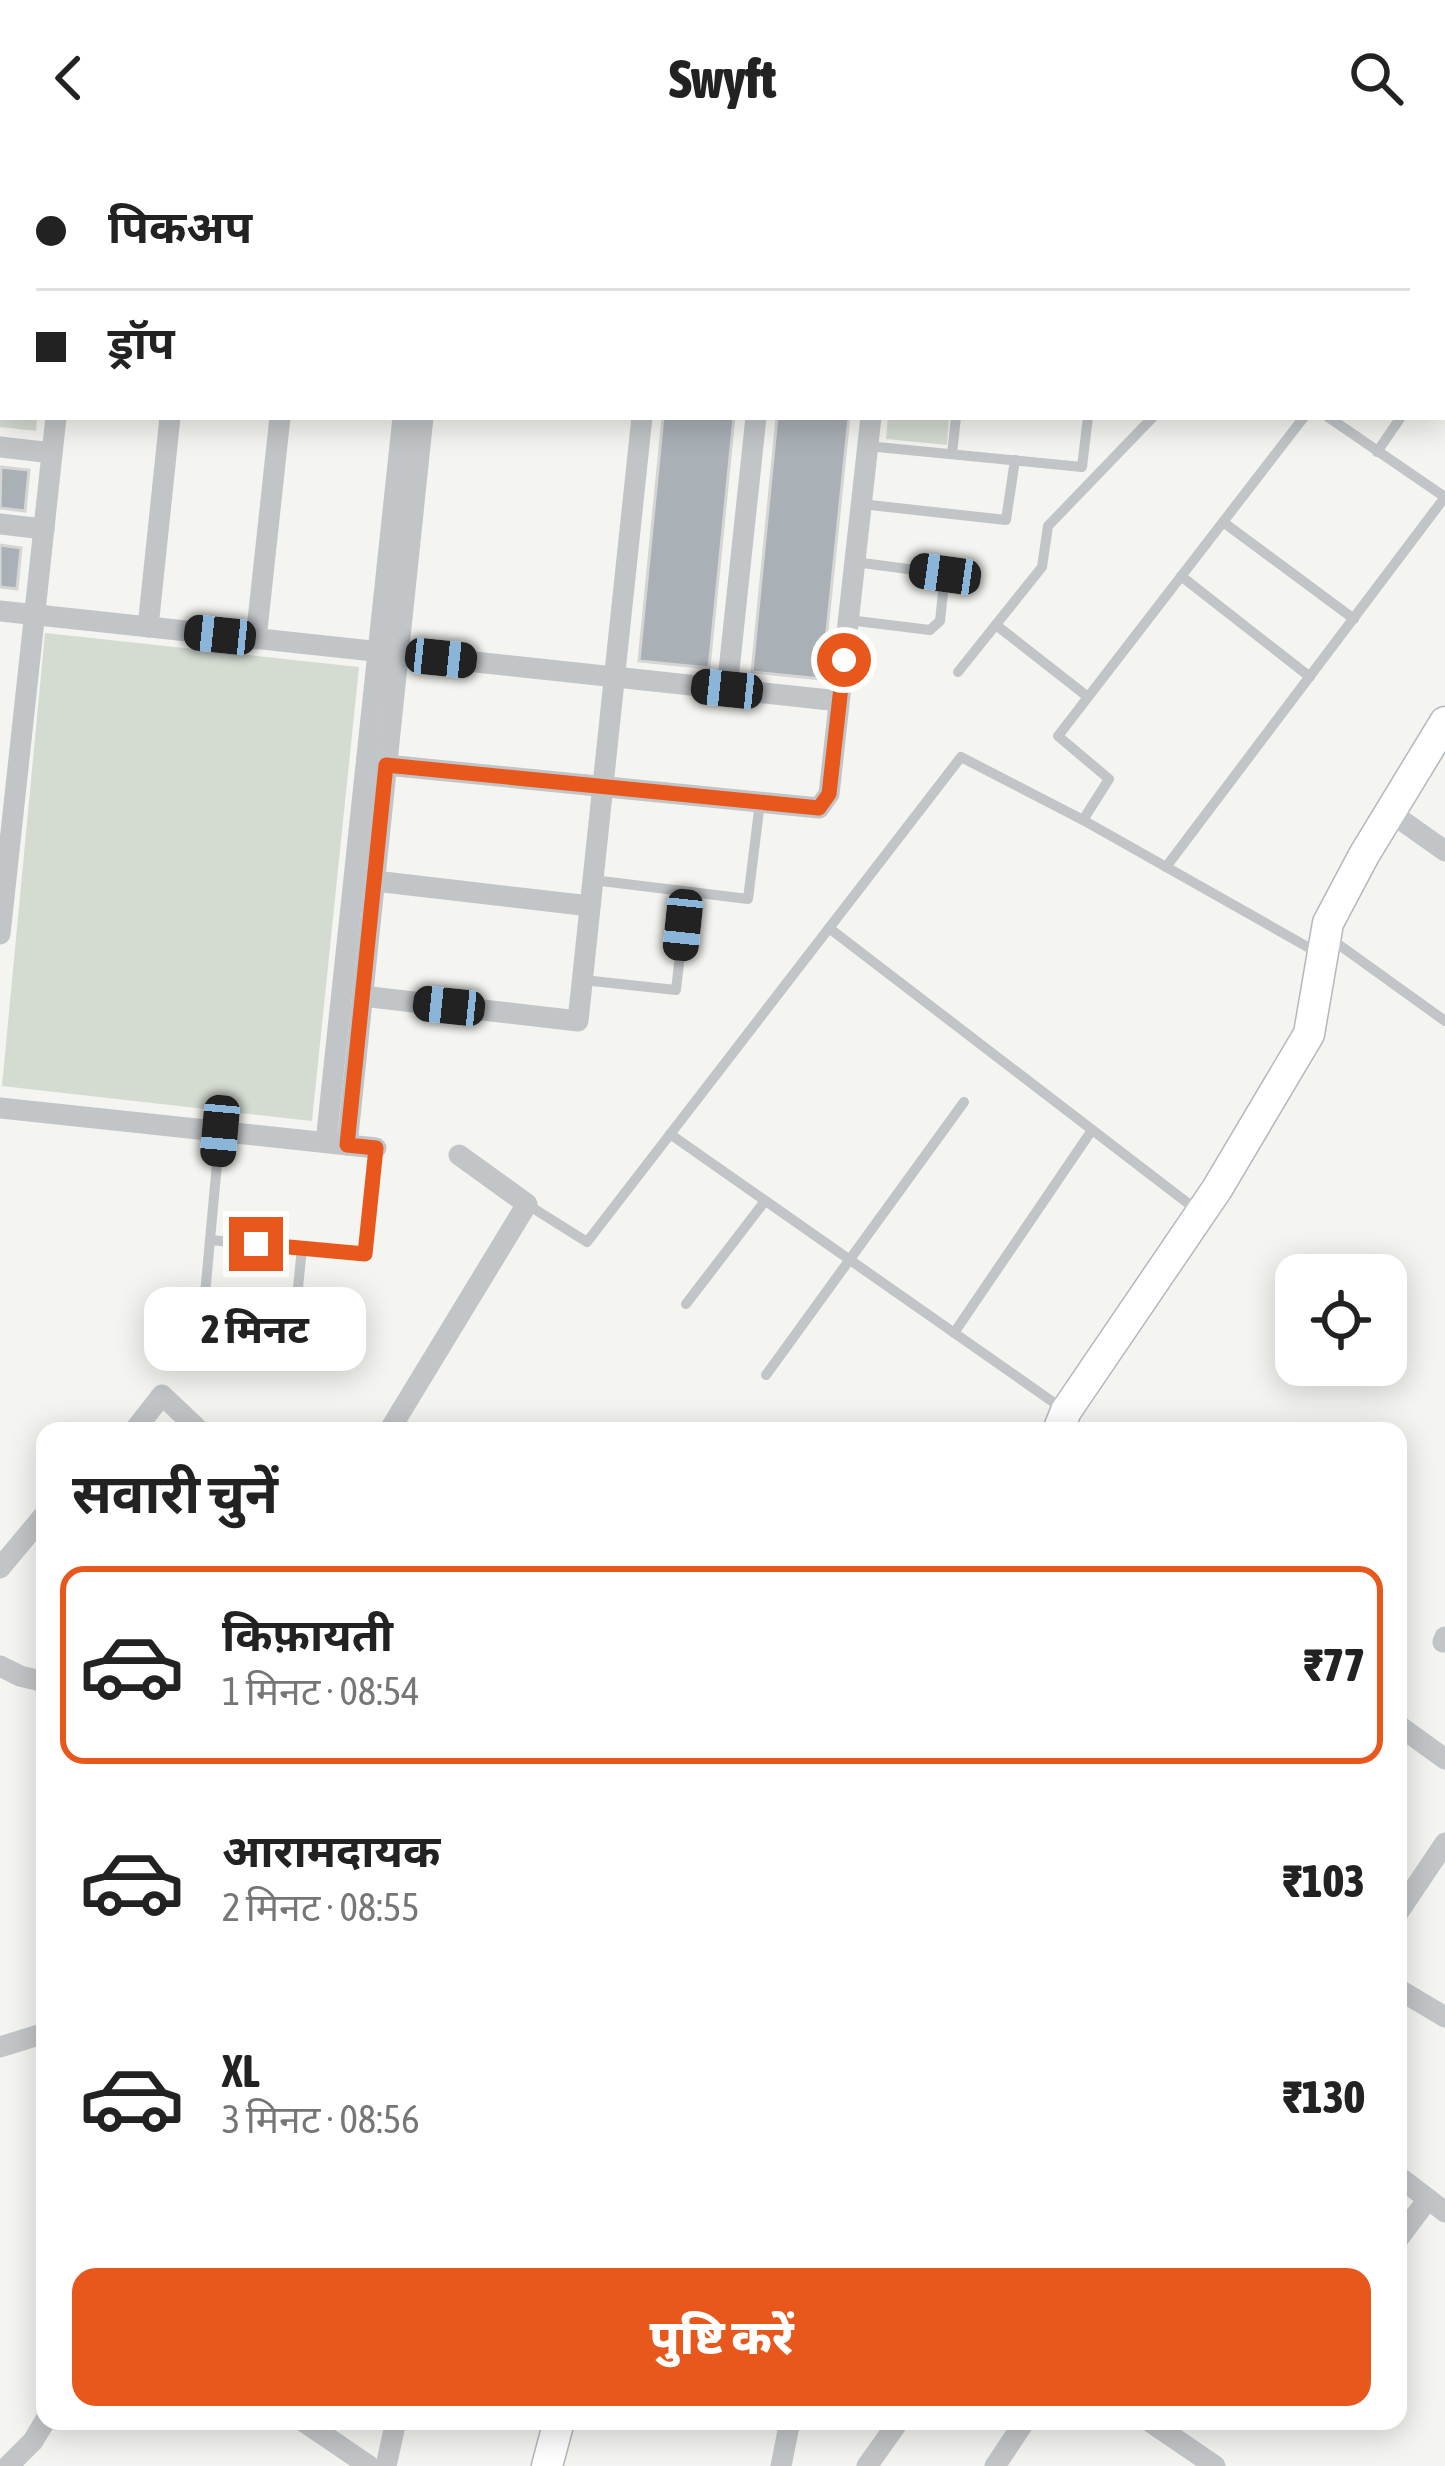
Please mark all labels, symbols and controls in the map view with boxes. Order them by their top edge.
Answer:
icon: back [36,45,102,111]
icon: search [1343,45,1409,111]
text: Swyft [669,48,776,109]
text: पिकअप [108,201,252,253]
text: ड्रॉप [108,317,175,369]
car [907,551,983,597]
car [182,613,258,657]
route start [817,633,871,687]
car [403,636,479,680]
car [689,667,765,711]
car [661,887,705,963]
car [411,984,487,1028]
car [199,1094,241,1168]
route end [229,1217,283,1271]
map controls [1275,1254,1407,1386]
button: locate [1275,1254,1407,1386]
callout: 2 मिनट [145,1286,367,1370]
text: 2 मिनट [201,1307,309,1351]
text: सवारी चुनें [72,1463,278,1524]
text: किफ़ायती [222,1609,393,1661]
icon: car [78,1611,186,1719]
text: ₹77 [1303,1639,1365,1691]
text: 1 मिनट · 08:54 [222,1669,420,1713]
text: आरामदायक [222,1825,440,1877]
icon: car [78,1827,186,1935]
text: ₹103 [1282,1855,1365,1907]
text: 2 मिनट · 08:55 [222,1885,420,1929]
icon: car [78,2043,186,2151]
text: XL [222,2045,260,2097]
text: ₹130 [1282,2071,1365,2123]
text: 3 मिनट · 08:56 [222,2097,420,2141]
button: पुष्टि करें [72,2268,1371,2406]

